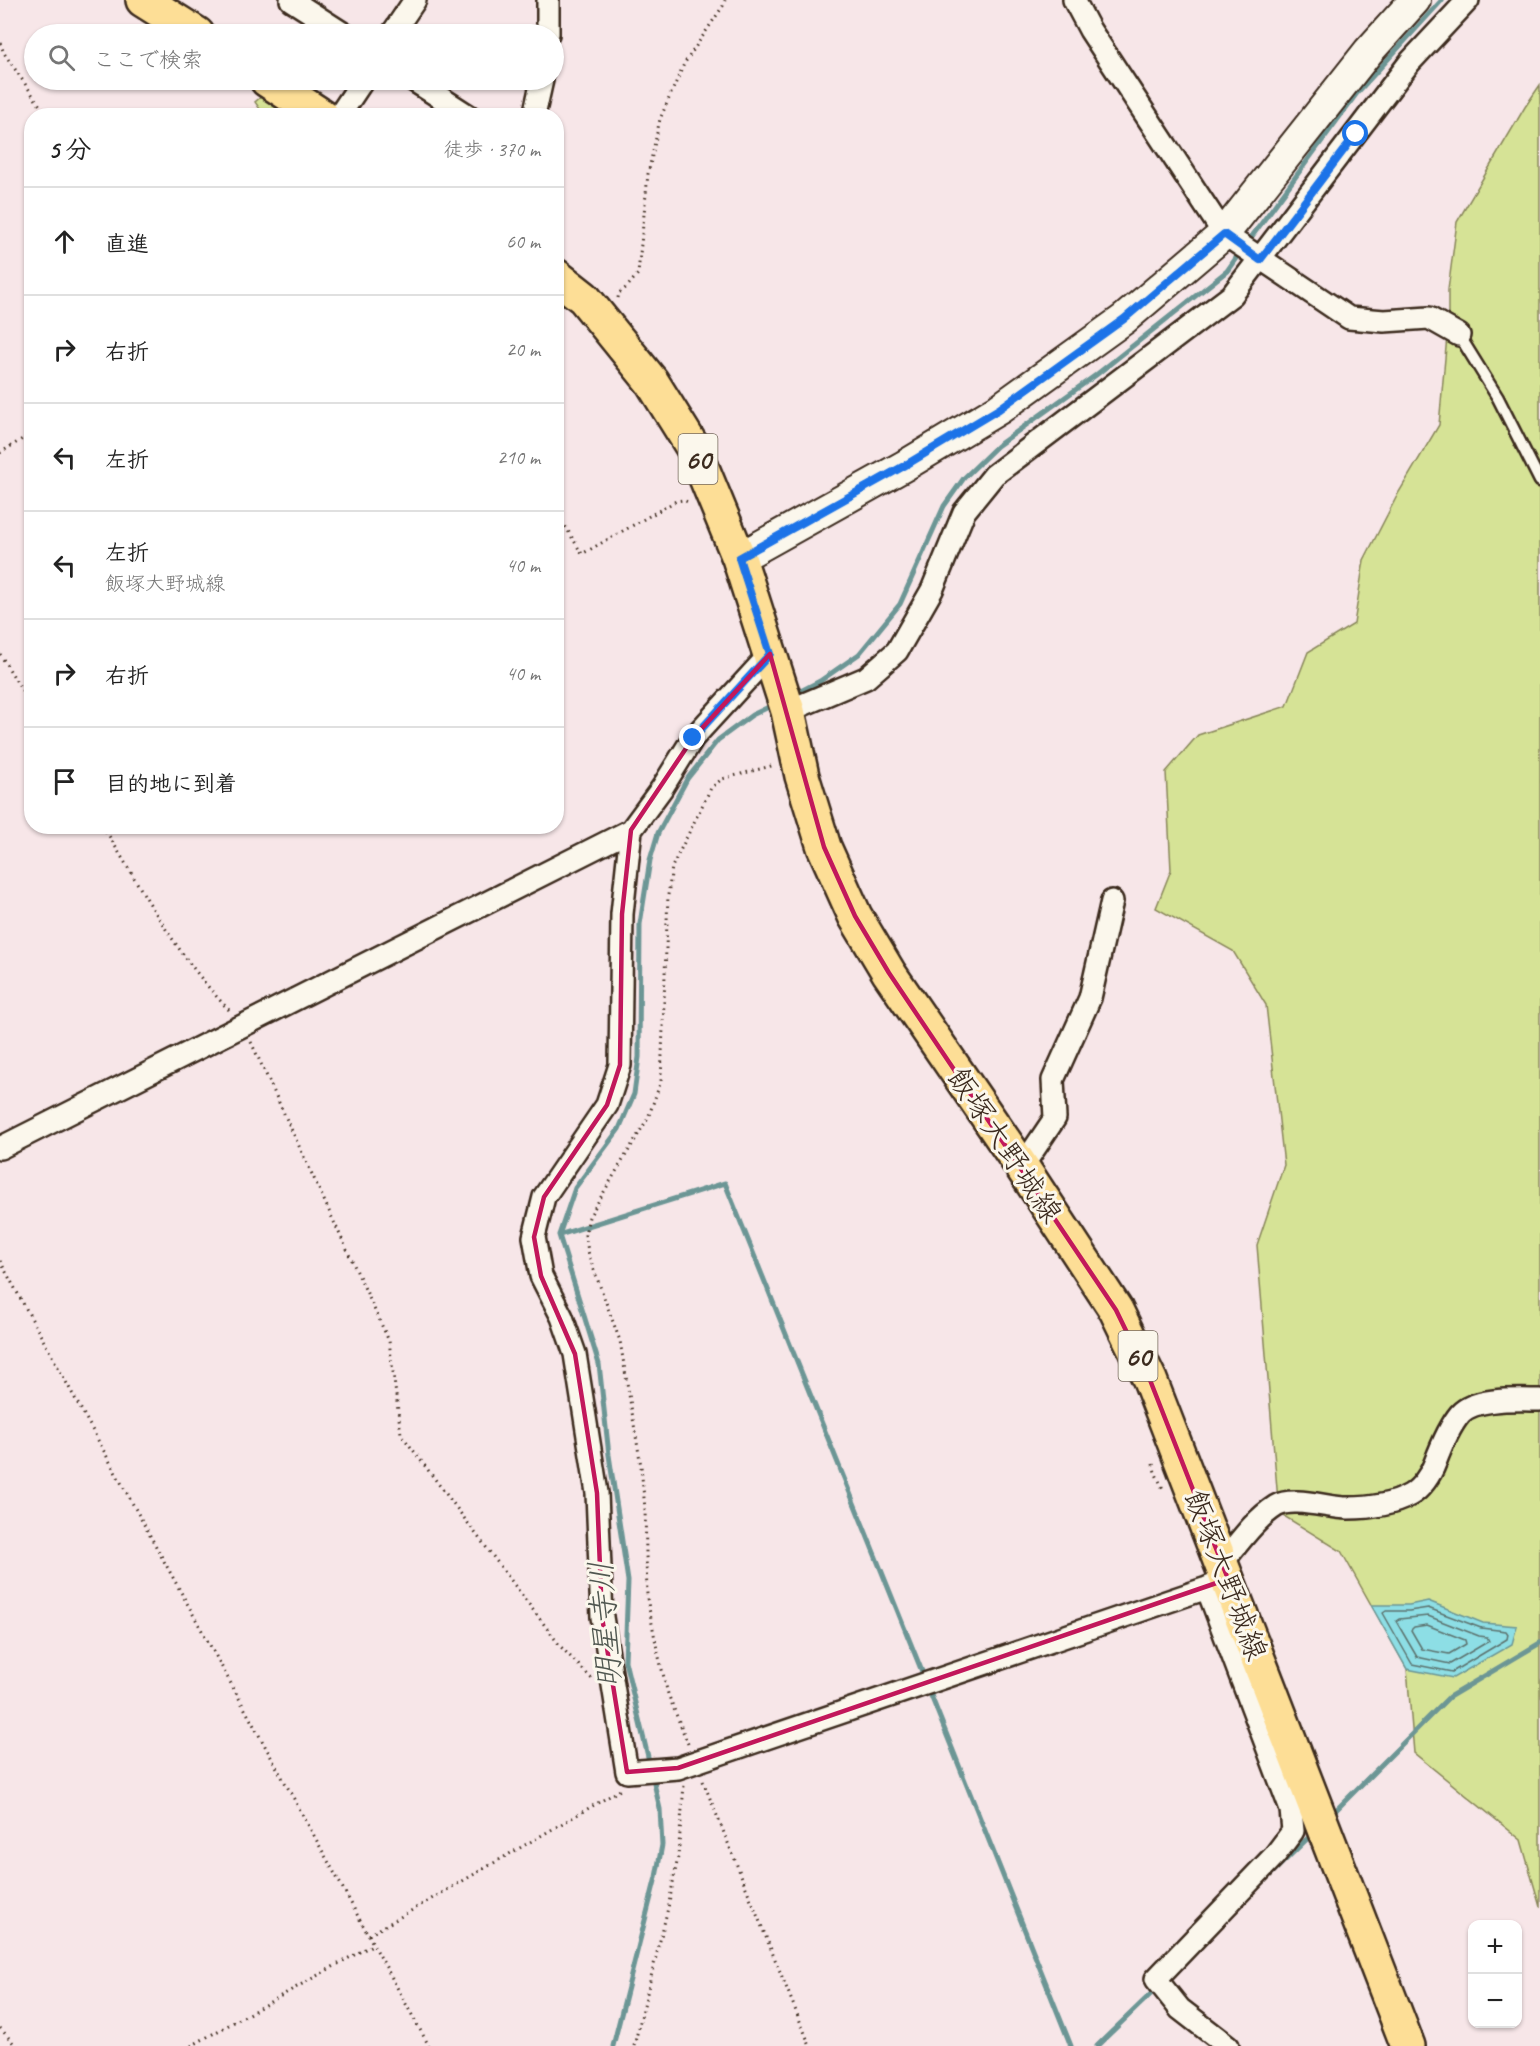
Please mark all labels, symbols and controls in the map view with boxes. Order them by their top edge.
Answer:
search box [24,24,564,90]
icon: search [45,41,78,74]
text: ここで検索 [93,46,203,74]
route start [1342,120,1368,146]
text: 5 分 [48,133,92,166]
text: 徒歩 · 370 m [444,137,540,162]
icon: ahead [48,225,81,258]
text: 60 m [506,229,540,254]
text: 直進 [105,230,149,258]
icon: right [48,333,81,366]
text: 20 m [506,337,540,362]
text: 右折 [105,338,149,366]
road number: 60 [678,434,718,484]
icon: left [48,441,81,474]
text: 210 m [497,445,540,470]
text: 左折 [105,446,149,474]
text: 左折 [105,539,149,567]
icon: left [48,549,81,582]
text: 40 m [506,553,540,578]
text: 飯塚大野城線 [105,571,225,596]
icon: right [48,657,81,690]
text: 40 m [506,661,540,686]
text: 右折 [105,662,149,690]
route end [679,724,705,750]
icon: arrive [48,765,81,798]
text: 目的地に到着 [105,770,237,798]
street label: 飯塚大野城線 [939,1060,1071,1230]
road number: 60 [1118,1331,1158,1381]
street label: 飯塚大野城線 [1176,1484,1276,1666]
water label: 明星寺川 [580,1560,630,1690]
map controls [1468,1920,1522,2028]
button: + [1468,1920,1522,1974]
button: − [1468,1974,1522,2028]

